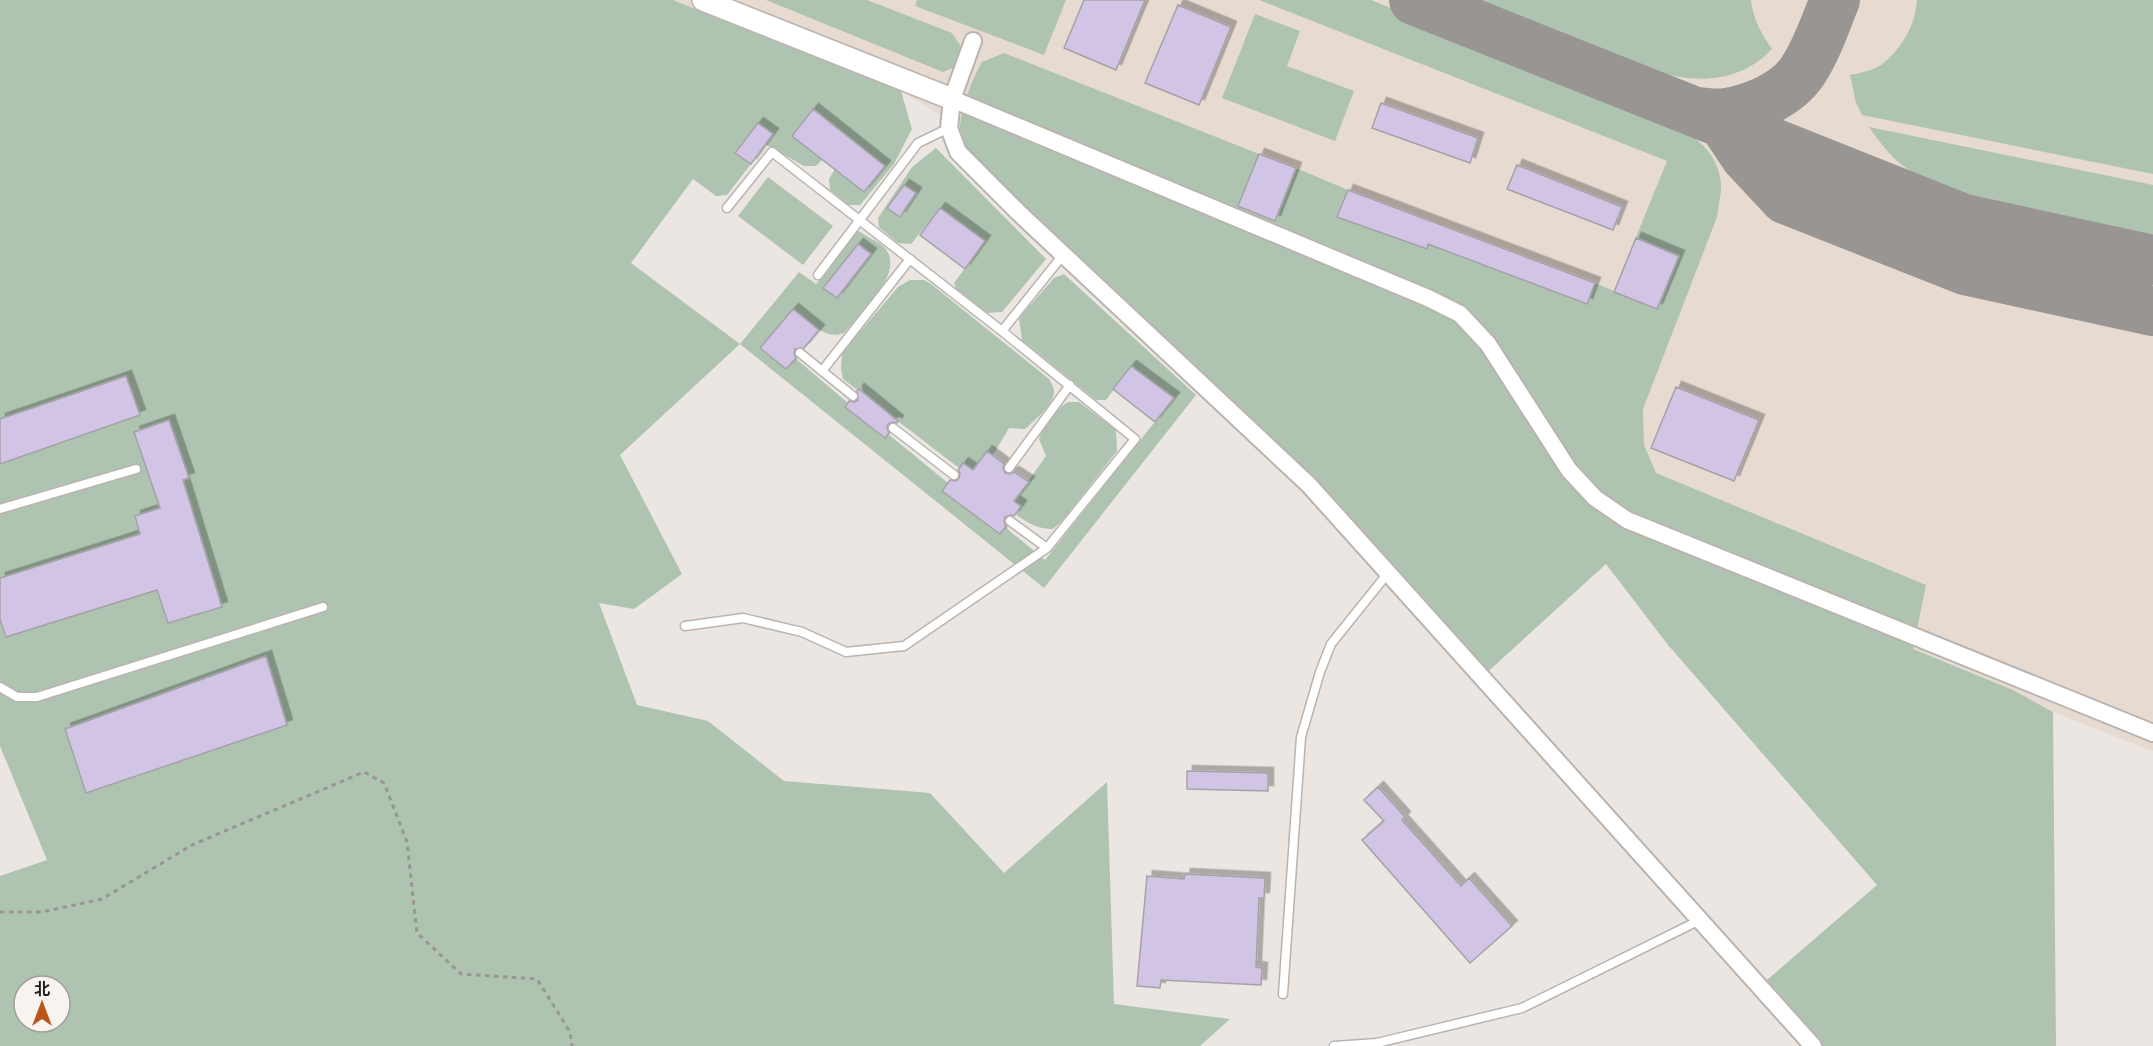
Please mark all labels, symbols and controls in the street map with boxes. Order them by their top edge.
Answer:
north arrow [12,974,72,1034]
text: 北 [34,978,50,1001]

